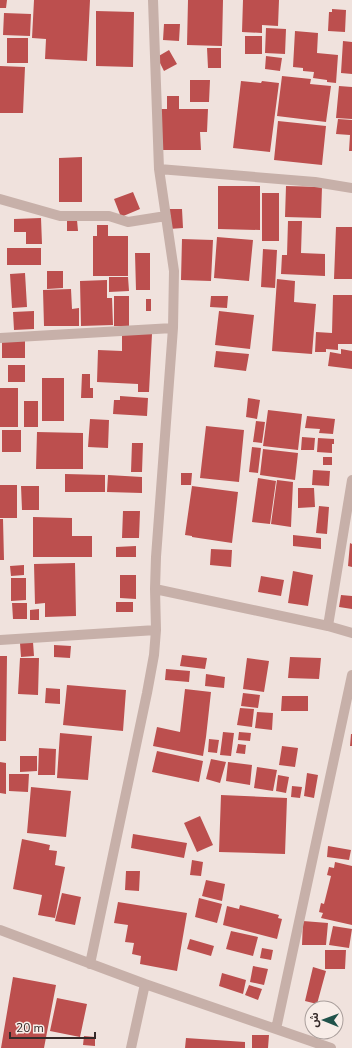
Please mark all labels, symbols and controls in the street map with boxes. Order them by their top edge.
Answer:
north arrow [304,1000,344,1040]
text: ش [307,1012,322,1028]
scale bar [10,1014,95,1040]
text: 20 m [16,1020,44,1036]

